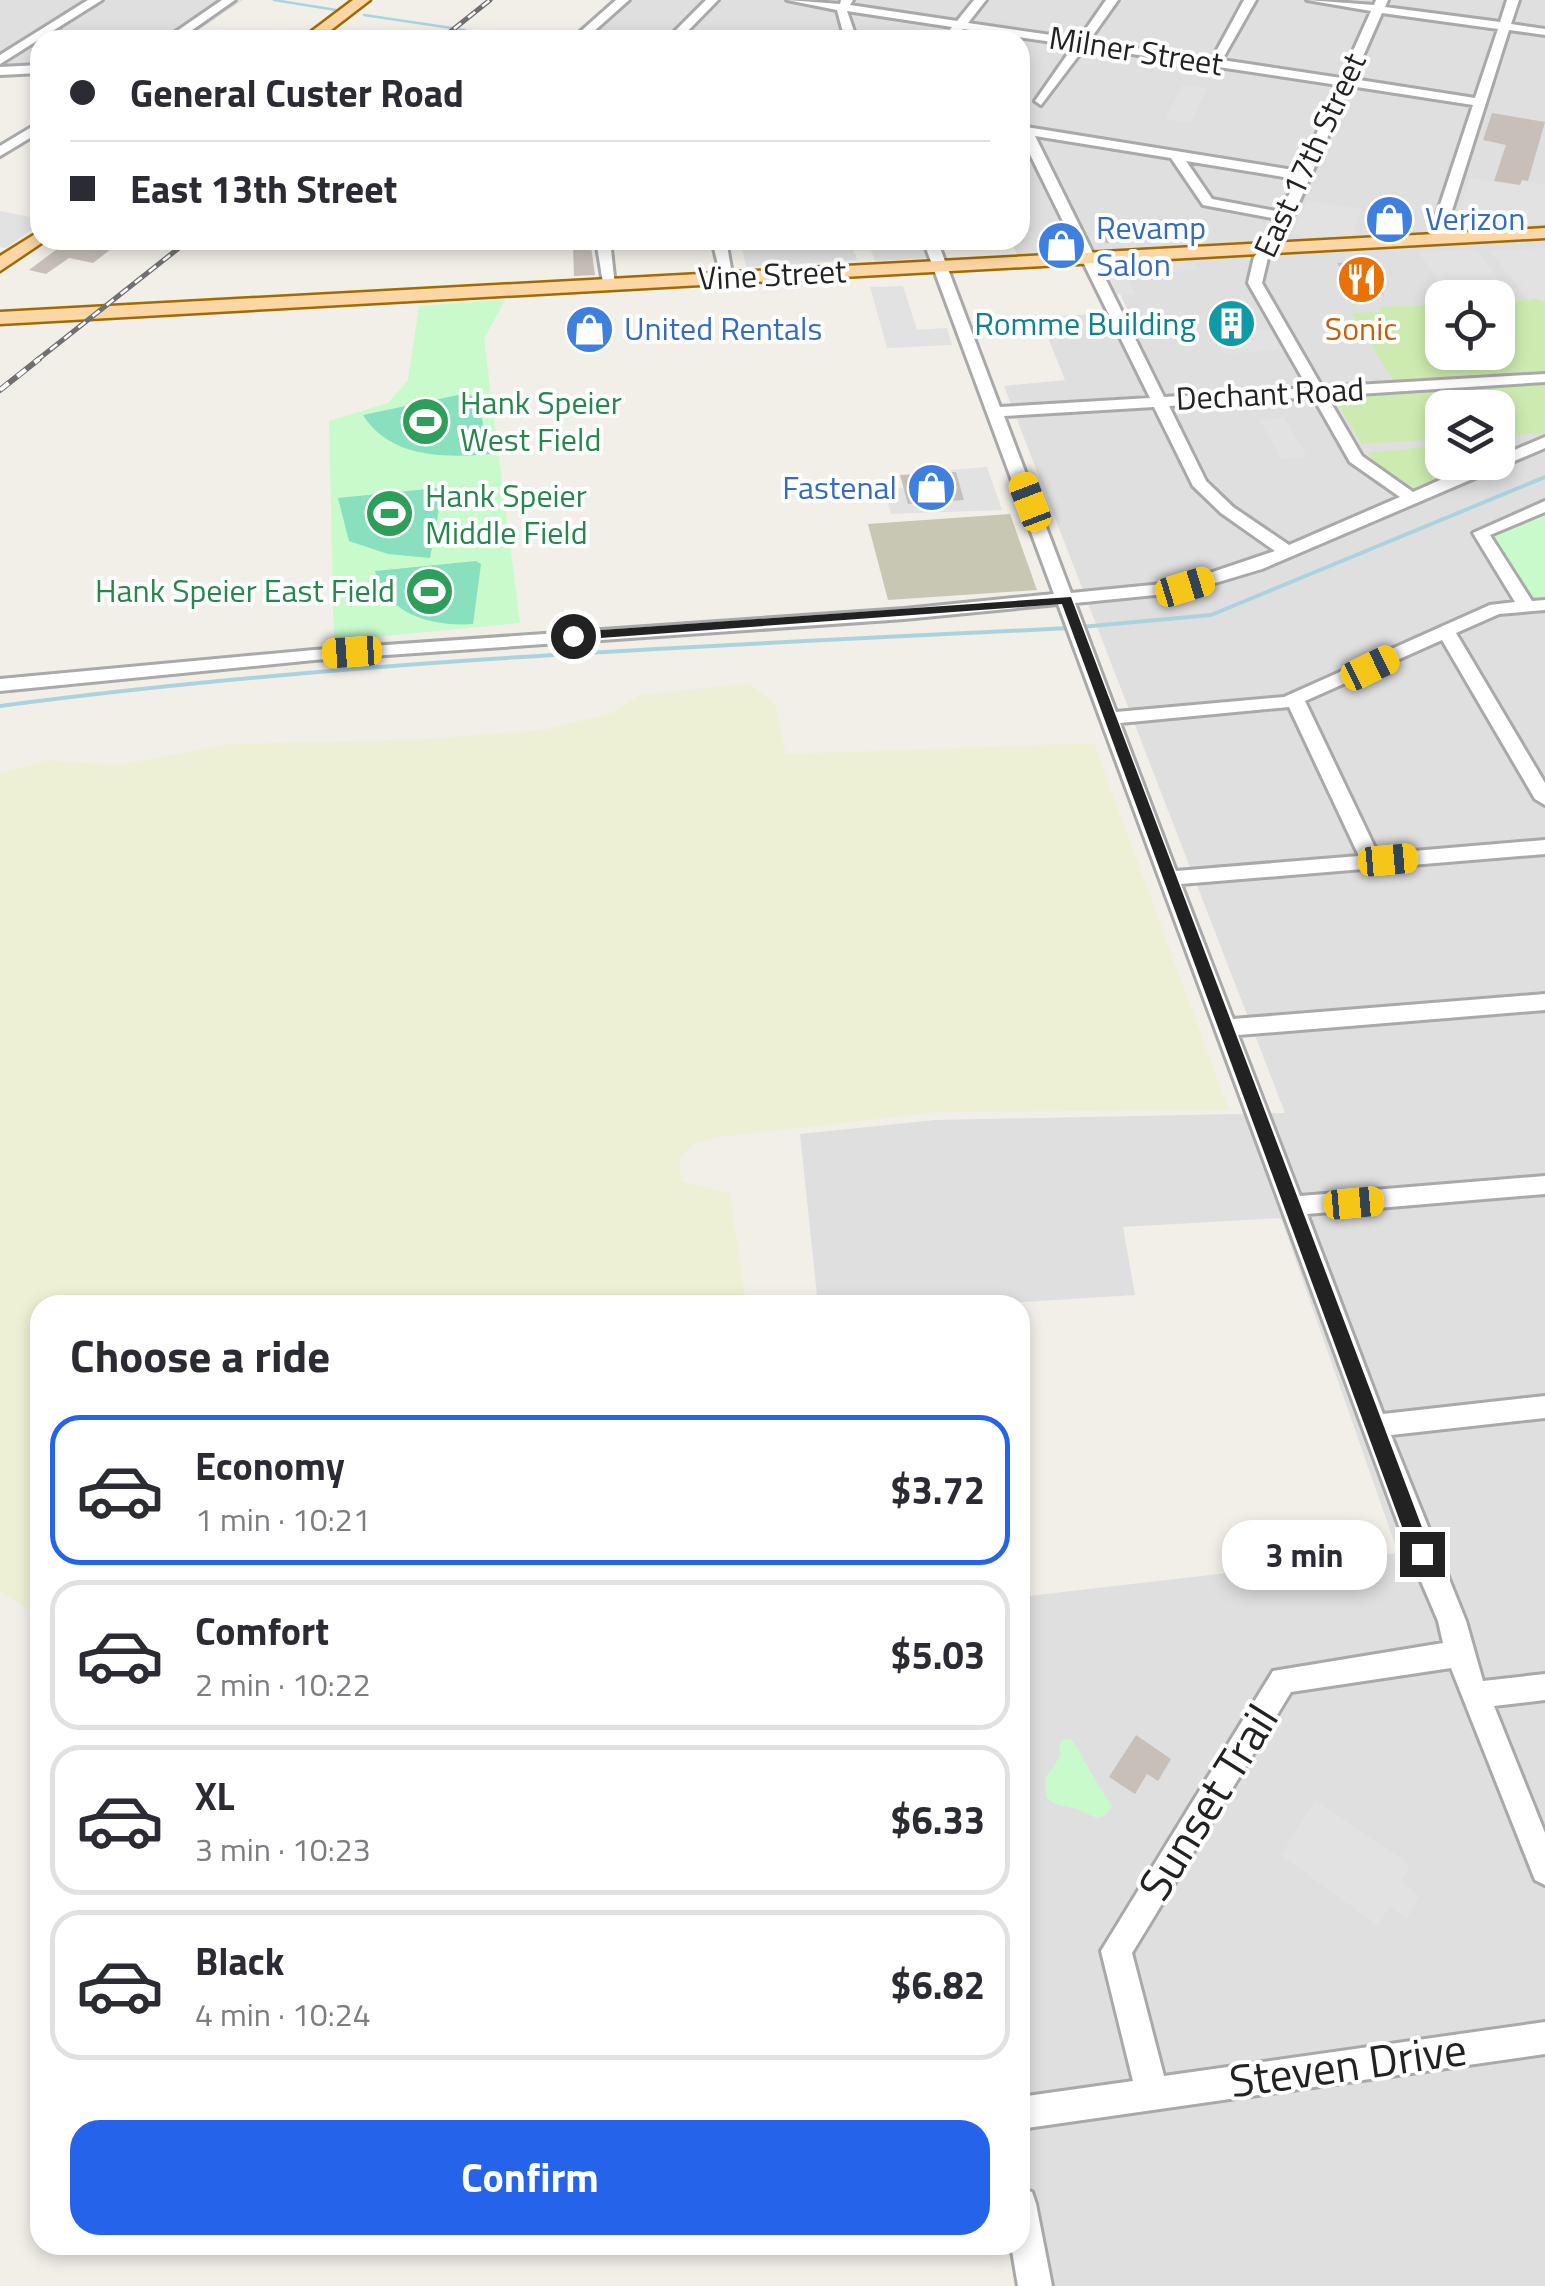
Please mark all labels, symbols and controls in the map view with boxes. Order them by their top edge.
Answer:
street label: Milner Street [1046,13,1226,87]
street label: East 17th Street [1241,44,1377,265]
text: General Custer Road [130,64,464,122]
text: East 13th Street [130,160,397,218]
shop icon: Verizon [1364,193,1416,245]
place label: Verizon [1425,194,1525,242]
place label: Revamp Salon [1096,203,1206,288]
shop icon: Revamp Salon [1035,220,1087,272]
street label: Vine Street [697,246,847,302]
restaurant icon: Sonic [1335,253,1387,305]
map controls [1425,280,1515,480]
button: locate [1425,280,1515,370]
building icon: Romme Building [1205,298,1257,350]
place label: Romme Building [974,299,1196,347]
shop icon: United Rentals [563,303,615,355]
place label: United Rentals [624,304,822,352]
place label: Sonic [1325,304,1397,352]
street label: Dechant Road [1175,364,1365,422]
place label: Hank Speier West Field [460,378,622,463]
button: layers [1425,390,1515,480]
sports icon: Hank Speier West Field [399,395,451,447]
shop icon: Fastenal [906,462,958,514]
place label: Fastenal [782,463,897,511]
car [1005,469,1055,535]
place label: Hank Speier Middle Field [425,471,588,556]
sports icon: Hank Speier Middle Field [364,488,416,540]
car [1152,564,1218,610]
sports icon: Hank Speier East Field [404,565,456,617]
place label: Hank Speier East Field [95,566,395,614]
route start [551,614,596,659]
car [321,635,383,669]
car [1336,641,1404,695]
car [1357,842,1419,878]
car [1323,1185,1385,1221]
text: Choose a ride [70,1321,330,1389]
text: Economy [195,1437,345,1495]
icon: car [75,1445,165,1535]
text: $3.72 [890,1461,985,1519]
text: 1 min · 10:21 [195,1495,371,1543]
callout: 3 min [1222,1519,1387,1589]
text: 3 min [1266,1531,1343,1579]
route end [1400,1532,1445,1577]
text: Comfort [195,1602,329,1660]
icon: car [75,1610,165,1700]
text: $5.03 [890,1626,985,1684]
text: 2 min · 10:22 [195,1660,371,1708]
street label: Sunset Trail [1120,1690,1294,1913]
text: XL [195,1767,235,1825]
icon: car [75,1775,165,1865]
text: $6.33 [890,1791,985,1849]
text: 3 min · 10:23 [195,1825,371,1873]
text: Black [195,1932,284,1990]
icon: car [75,1940,165,2030]
text: $6.82 [890,1956,985,2014]
text: 4 min · 10:24 [195,1990,371,2038]
street label: Steven Drive [1225,2014,1471,2114]
button: Confirm [70,2120,990,2235]

